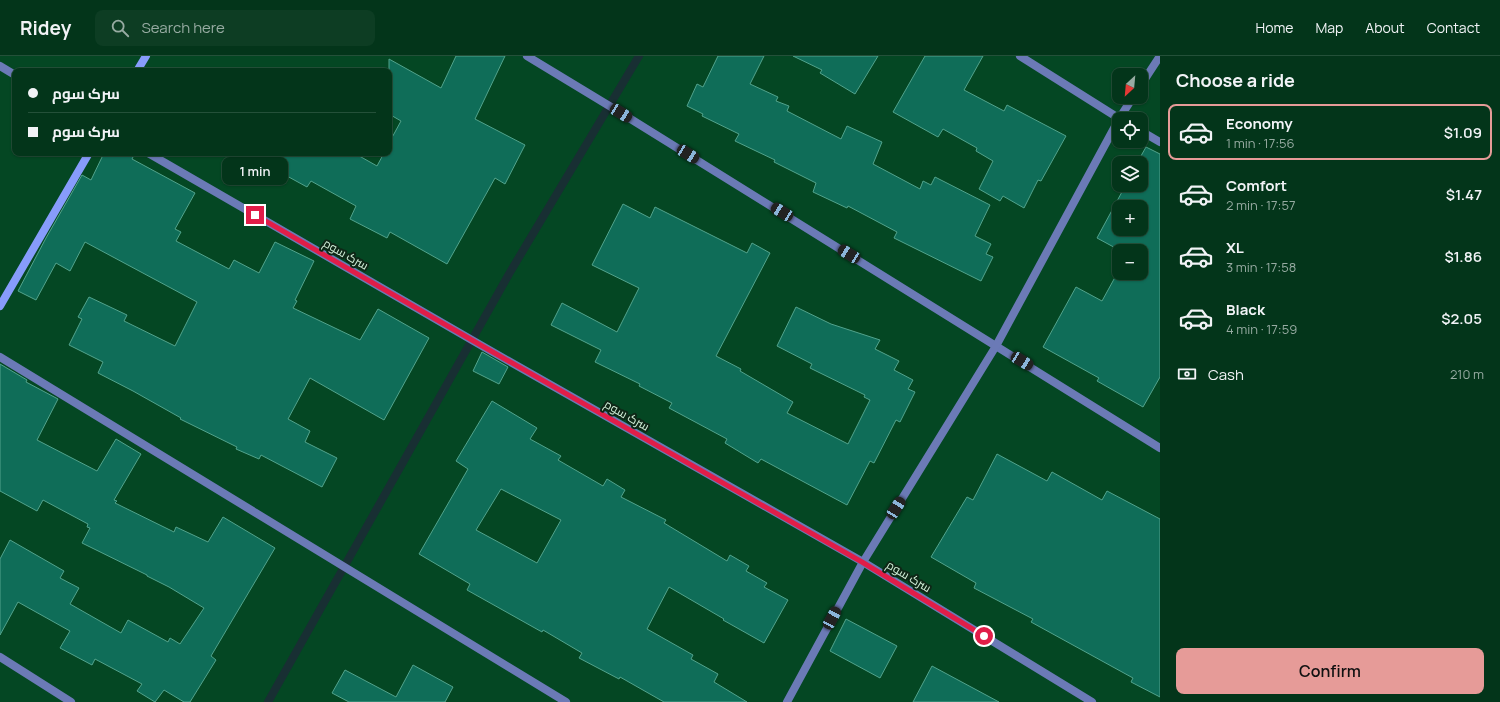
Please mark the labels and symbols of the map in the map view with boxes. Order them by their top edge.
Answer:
north arrow [1112,68,1148,104]
car [608,102,634,124]
car [675,143,701,165]
callout: 1 min [222,157,288,185]
car [769,201,795,223]
route end [246,206,264,224]
street label: سرک سوم [320,234,372,274]
car [836,243,862,265]
car [1009,350,1035,372]
street label: سرک سوم [601,395,653,435]
car [885,495,907,521]
street label: سرک سوم [883,556,935,596]
car [821,605,843,631]
route start [975,627,993,645]

